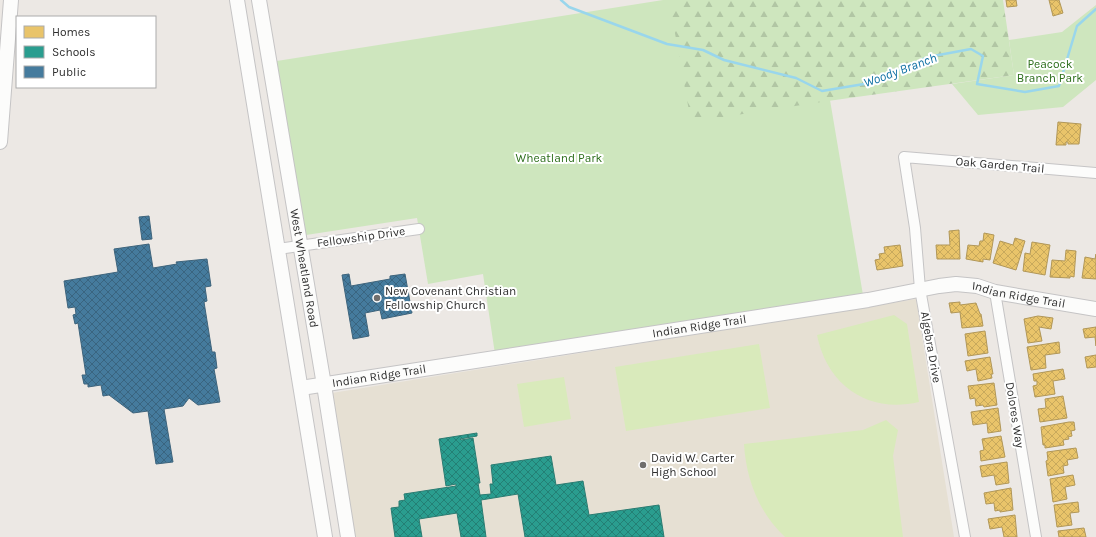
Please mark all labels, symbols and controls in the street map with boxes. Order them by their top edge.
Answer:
legend [16,16,156,88]
text: Homes [52,25,90,39]
text: Schools [52,45,95,59]
water label: Woody Branch [861,50,939,90]
park label: Peacock Branch Park [1017,57,1083,85]
text: Public [52,65,86,79]
park label: Wheatland Park [516,151,603,165]
street label: Oak Garden Trail [955,154,1045,176]
street label: West Wheatland Road [287,208,321,329]
street label: Fellowship Drive [316,224,406,250]
street label: Indian Ridge Trail [972,279,1066,311]
place label: New Covenant Christian Fellowship Church [385,284,516,312]
marker: New Covenant Christian Fellowship Church [372,293,382,303]
street label: Algebra Drive [918,310,944,384]
street label: Indian Ridge Trail [651,312,747,340]
street label: Indian Ridge Trail [331,362,427,390]
street label: Dolores Way [1003,381,1027,449]
place label: David W. Carter High School [651,451,735,479]
marker: David W. Carter High School [638,460,648,470]

